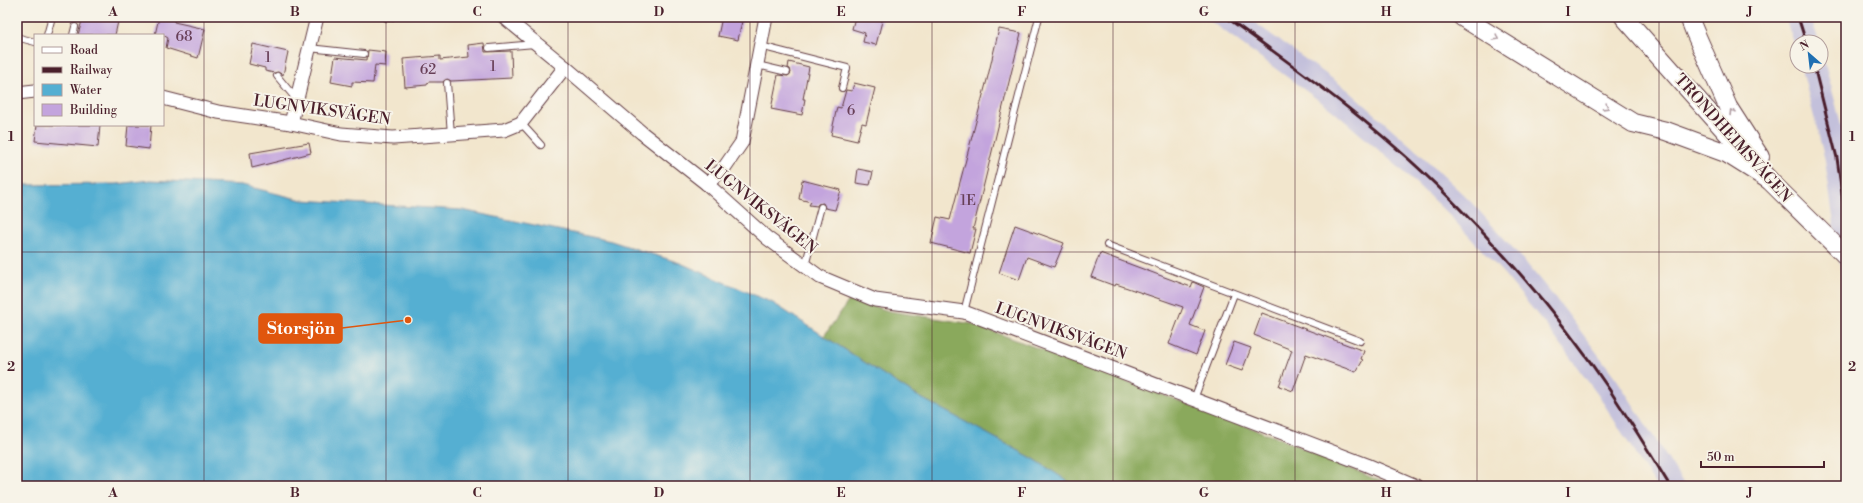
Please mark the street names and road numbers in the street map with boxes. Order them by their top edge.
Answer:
street label: TRONDHEIMSVÄGEN [1670,69,1797,206]
street label: LUGNVIKSVÄGEN [252,89,392,130]
street label: LUGNVIKSVÄGEN [701,155,822,258]
street label: LUGNVIKSVÄGEN [993,297,1130,364]

